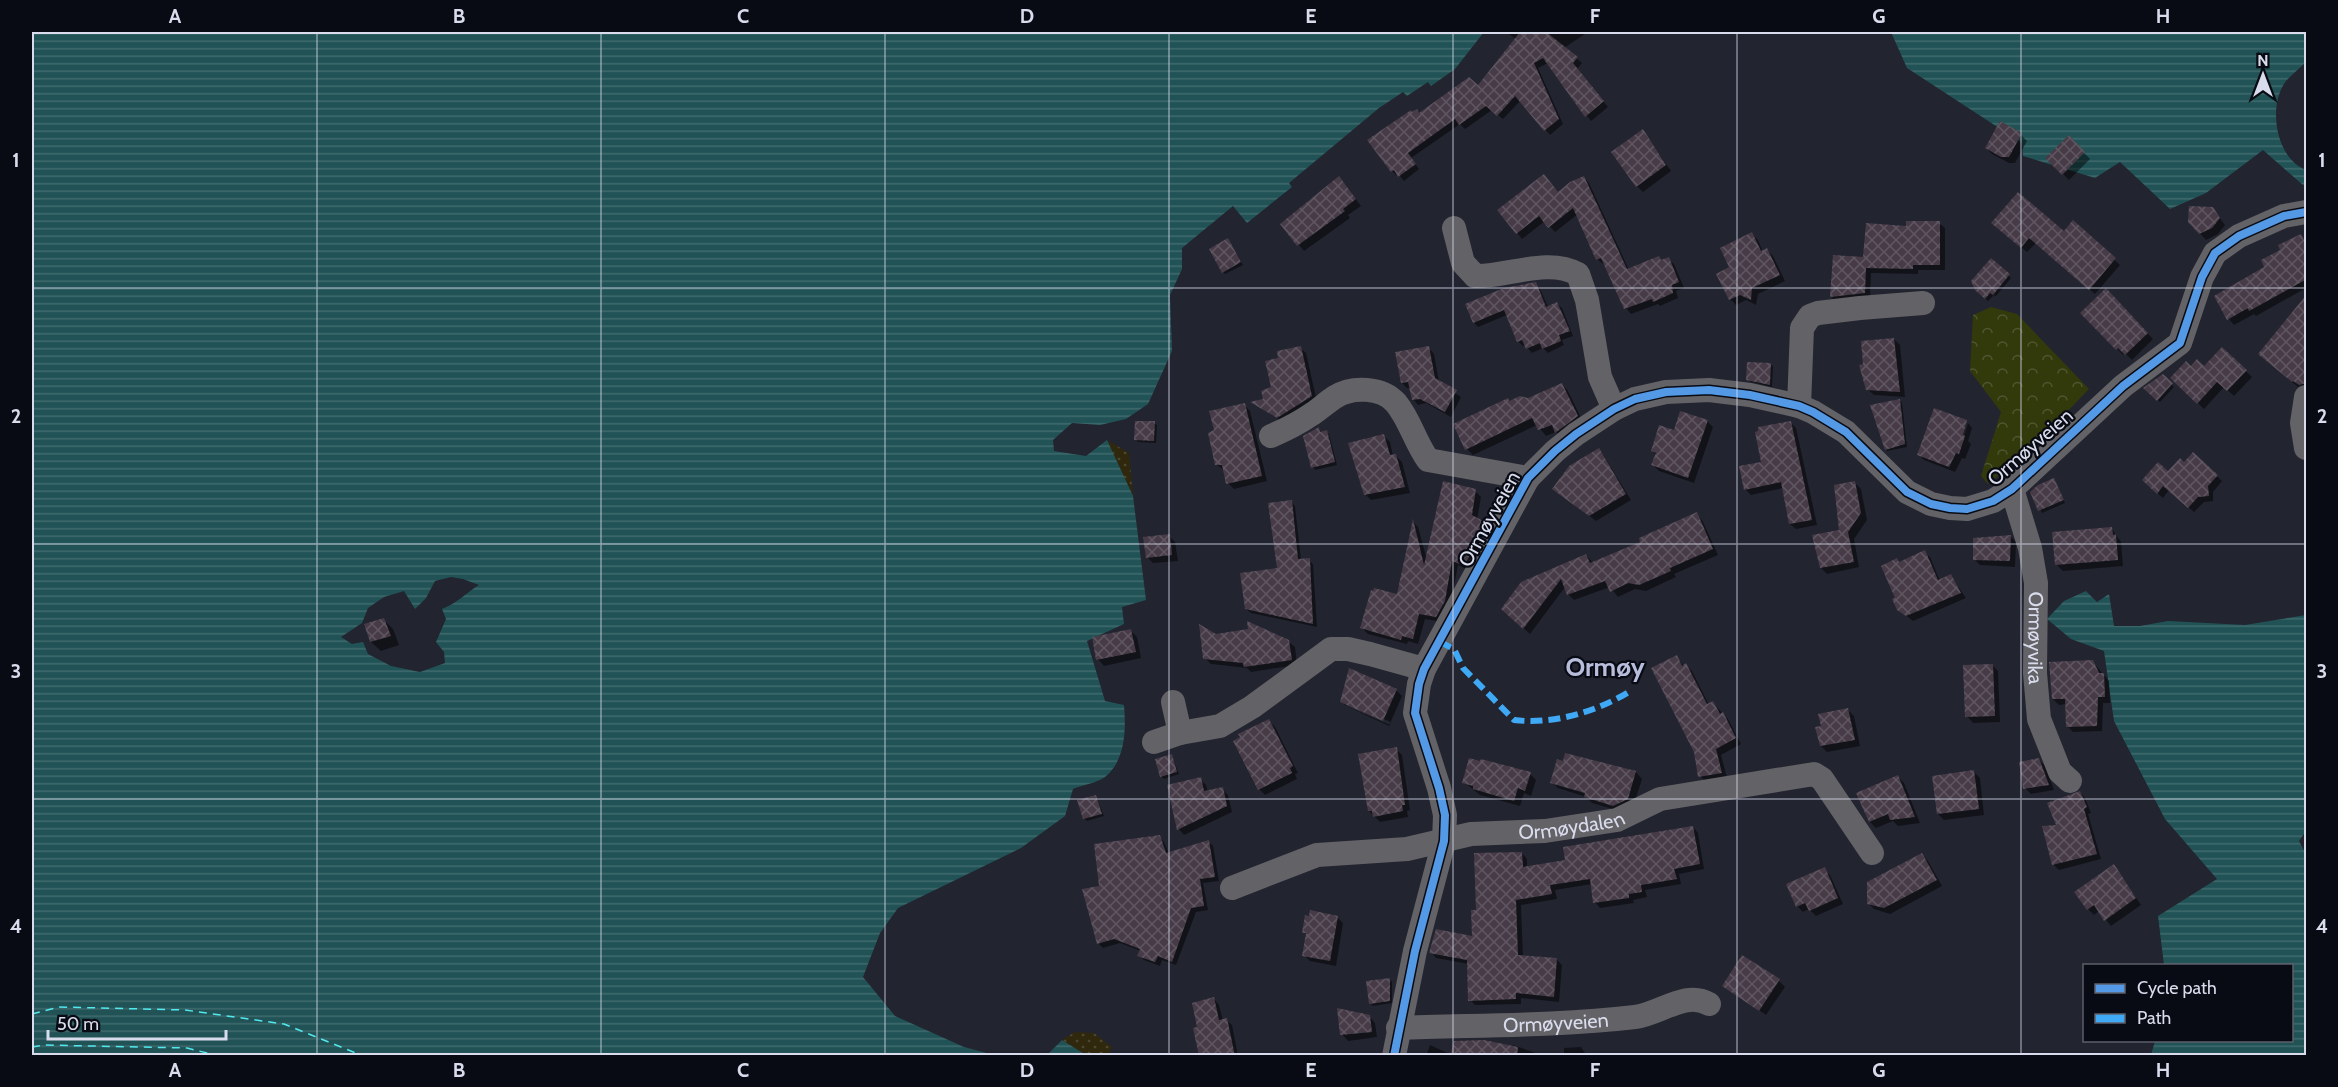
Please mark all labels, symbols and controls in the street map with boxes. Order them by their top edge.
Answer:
text: A [169,4,182,28]
text: B [453,4,465,28]
text: C [737,4,749,28]
text: D [1020,4,1034,28]
text: E [1305,4,1317,28]
text: F [1590,4,1601,28]
text: G [1872,4,1886,28]
text: H [2156,4,2170,28]
north arrow [2233,45,2293,105]
text: N [2257,51,2269,70]
text: 1 [12,148,20,172]
text: 1 [2318,148,2326,172]
street label: Ormøyveien [1982,403,2078,491]
text: 2 [11,404,21,428]
text: 2 [2317,404,2327,428]
street label: Ormøyveien [1453,467,1525,571]
street label: Ormøyvika [2023,591,2048,685]
district label: Ormøy [1565,651,1645,683]
text: 3 [11,659,21,683]
text: 3 [2317,659,2327,683]
street label: Ormøydalen [1518,806,1629,844]
text: 4 [10,914,22,938]
text: 4 [2316,914,2328,938]
legend [2083,964,2293,1042]
text: Cycle path [2137,977,2217,999]
scale bar [48,1003,226,1041]
text: Path [2137,1007,2171,1029]
street label: Ormøyveien [1503,1008,1610,1037]
text: 50 m [57,1013,99,1035]
text: A [169,1058,182,1082]
text: B [453,1058,465,1082]
text: C [737,1058,749,1082]
text: D [1020,1058,1034,1082]
text: E [1305,1058,1317,1082]
text: F [1590,1058,1601,1082]
text: G [1872,1058,1886,1082]
text: H [2156,1058,2170,1082]

